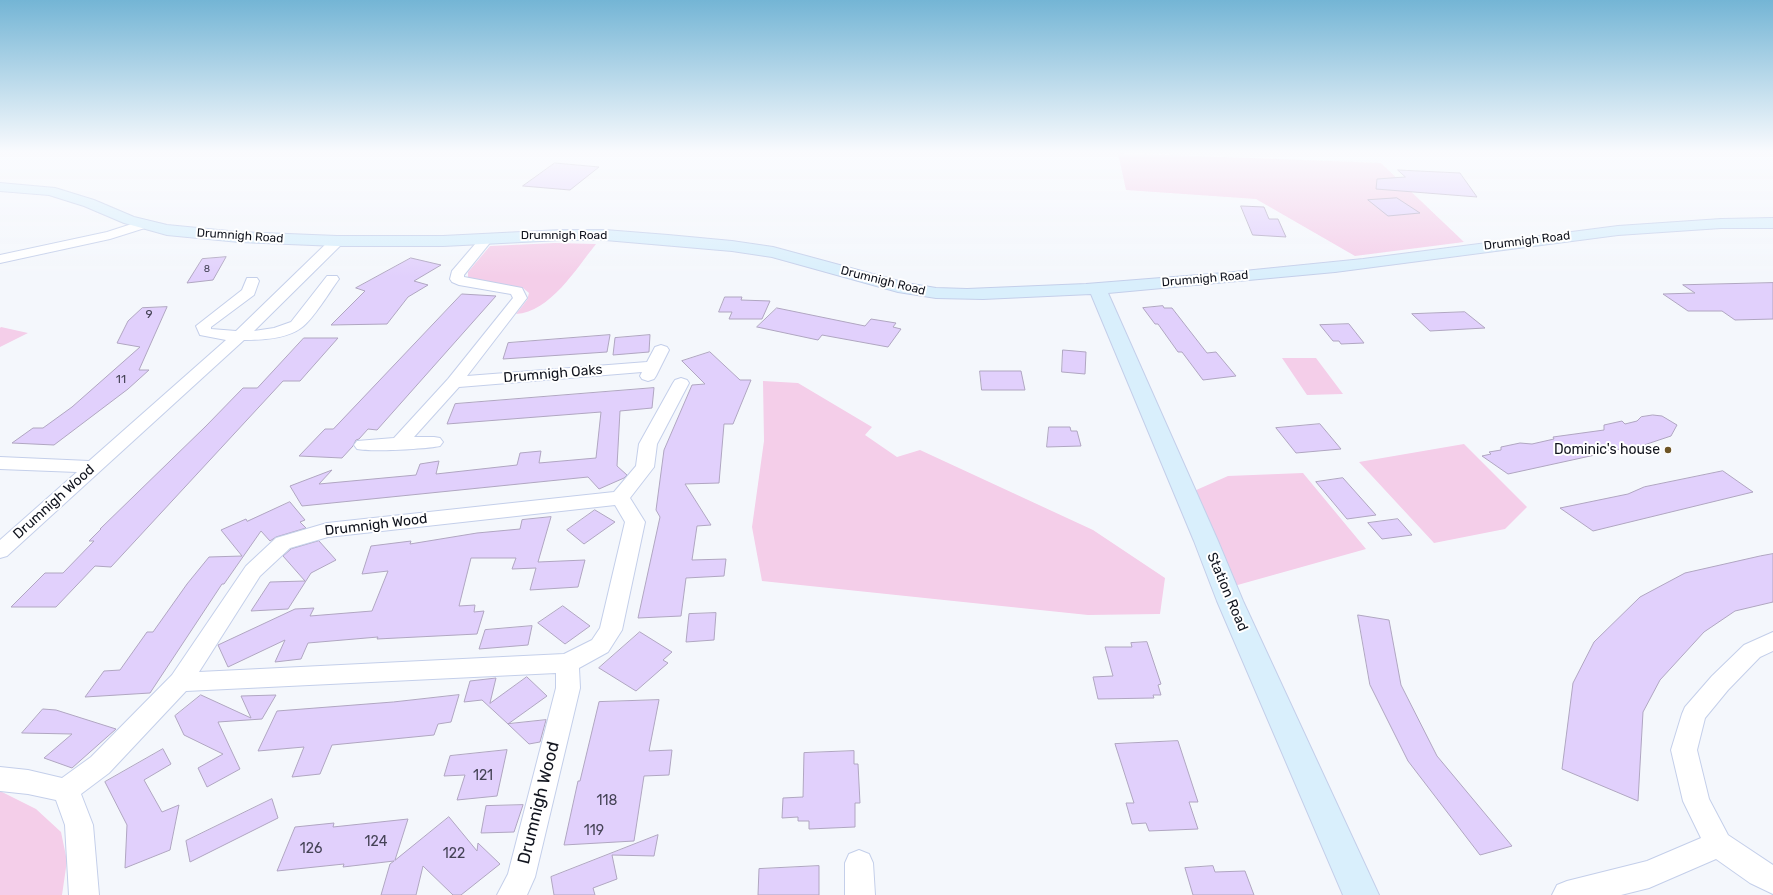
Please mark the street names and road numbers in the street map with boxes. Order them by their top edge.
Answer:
street label: Drumnigh Road [196,226,284,246]
street label: Drumnigh Road [521,229,607,243]
street label: Drumnigh Road [1483,229,1571,253]
street label: Drumnigh Road [839,264,927,298]
street label: Drumnigh Road [1161,268,1249,290]
street label: Drumnigh Oaks [503,361,603,387]
street label: Drumnigh Wood [10,461,98,543]
street label: Drumnigh Wood [324,510,428,540]
street label: Station Road [1203,550,1251,634]
street label: Drumnigh Wood [514,740,564,866]

